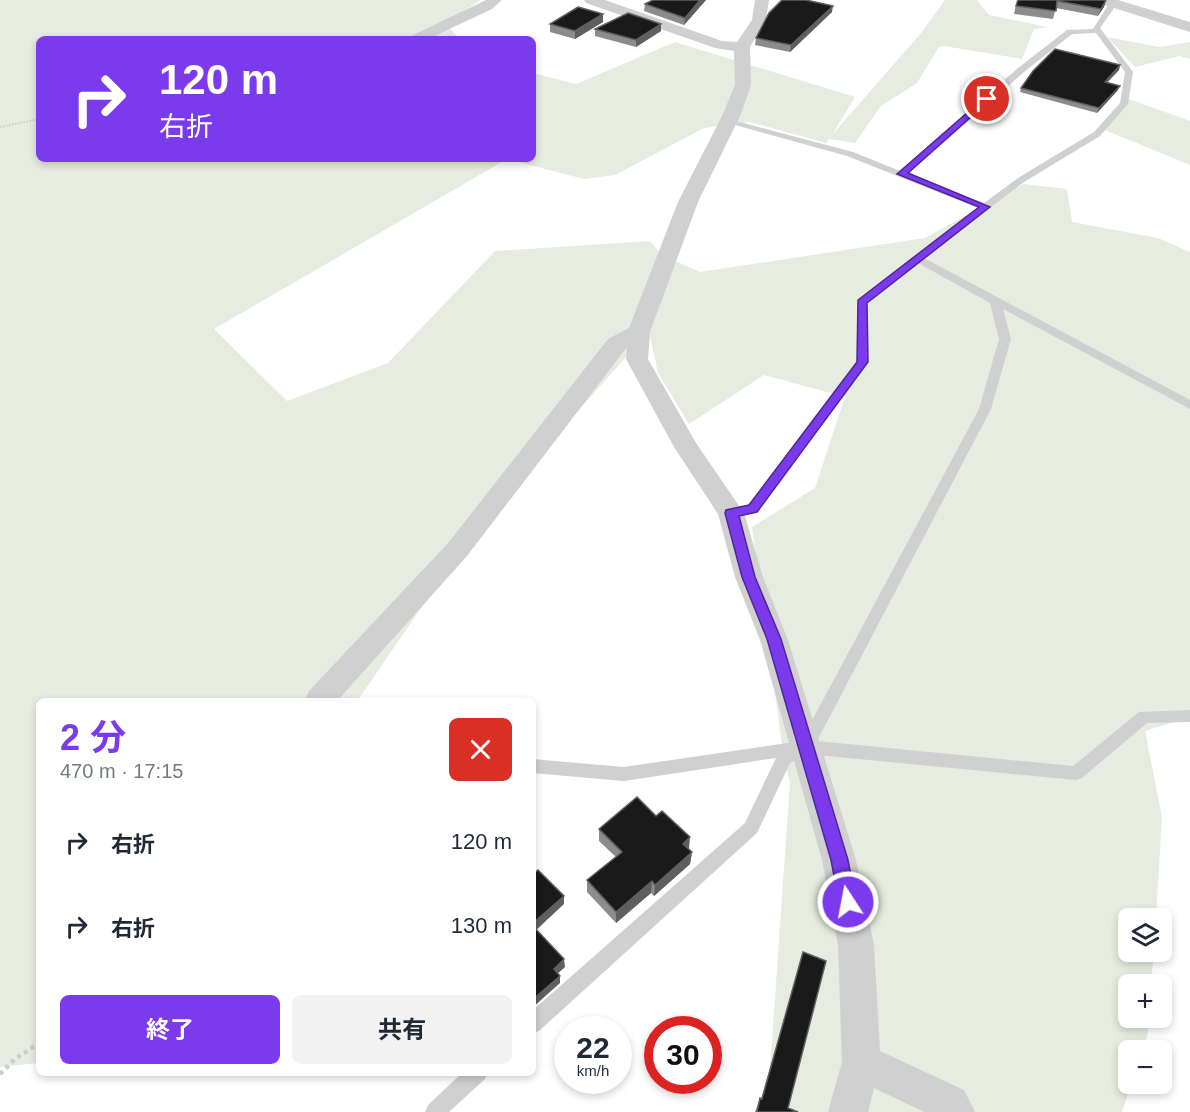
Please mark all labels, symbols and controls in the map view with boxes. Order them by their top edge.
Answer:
text: 120 m [159,56,278,103]
icon: right [60,60,138,138]
pin [961,73,1012,124]
icon: arrive [970,82,1003,115]
text: 右折 [159,112,213,142]
text: 2 分 [60,717,126,758]
button: close [449,718,512,781]
text: 470 m · 17:15 [60,760,183,782]
icon: right [60,826,93,859]
text: 120 m [451,829,512,854]
text: 右折 [111,832,155,857]
position arrow [816,870,880,934]
map controls [1118,908,1172,1094]
button: layers [1118,908,1172,962]
icon: right [60,910,93,943]
text: 130 m [451,913,512,938]
text: 右折 [111,916,155,941]
button: + [1118,974,1172,1028]
button: 終了 [60,995,280,1064]
button: 共有 [292,995,512,1064]
speed limit sign: 30 [644,1016,722,1094]
text: 22 [576,1031,610,1064]
button: − [1118,1040,1172,1094]
text: km/h [577,1062,609,1079]

